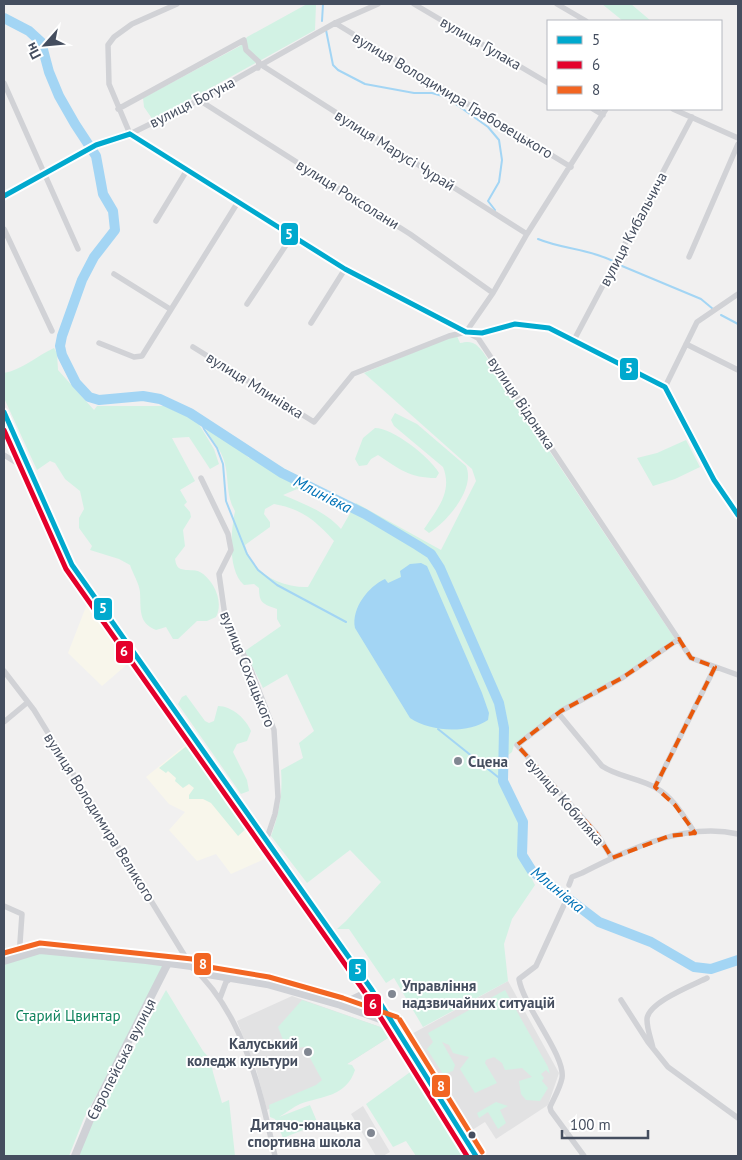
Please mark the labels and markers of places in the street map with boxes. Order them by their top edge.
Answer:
place label: Сцена [468,752,508,771]
marker: Сцена [452,755,464,767]
place label: Управління надзвичайних ситуацій [401,976,555,1012]
marker: Управління надзвичайних ситуацій [386,988,398,1000]
place label: Калуський коледж культури [187,1034,298,1070]
marker: Калуський коледж культури [302,1046,314,1058]
place label: Дитячо-юнацька спортивна школа [248,1115,361,1151]
marker: Дитячо-юнацька спортивна школа [365,1127,377,1139]
unlabelled marker [467,1130,477,1140]

